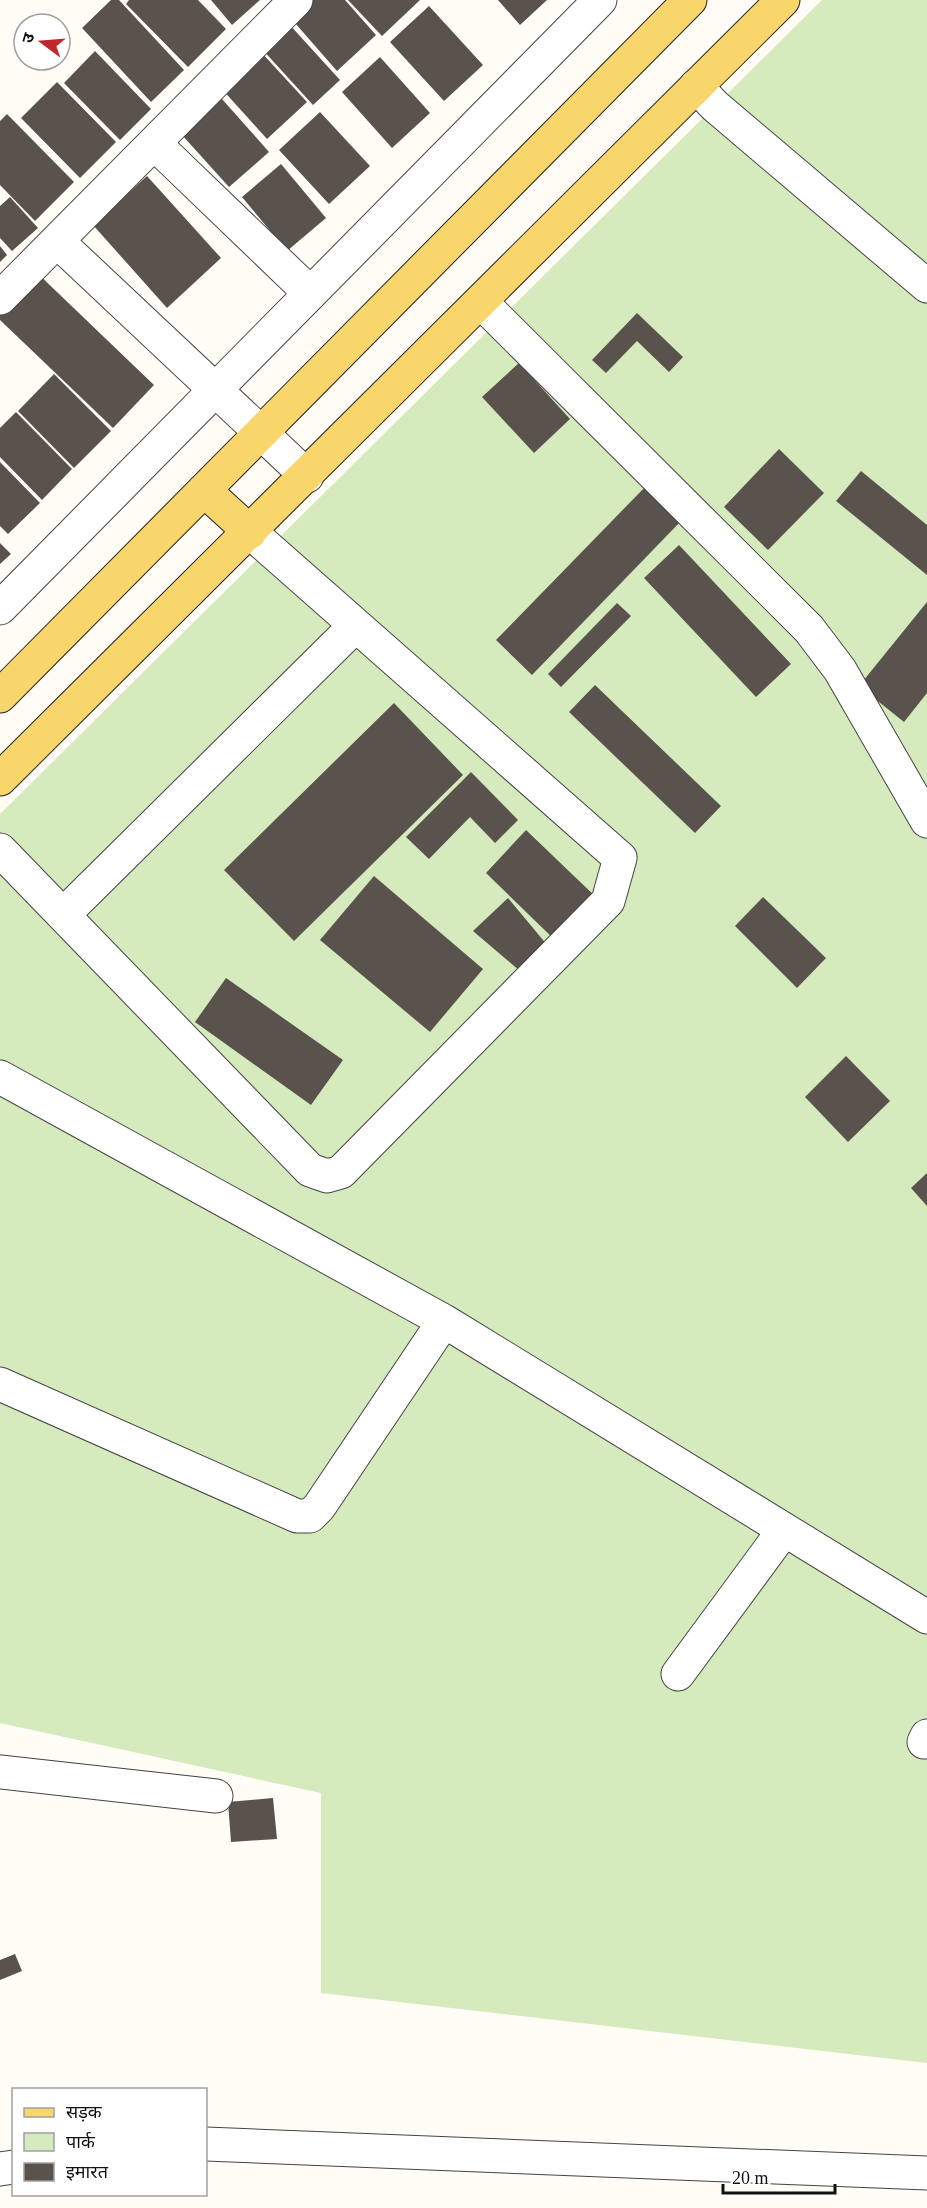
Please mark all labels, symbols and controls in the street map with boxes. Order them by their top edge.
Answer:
north arrow [12,12,72,72]
text: उ [19,31,38,45]
legend [12,2088,207,2196]
text: सड़क [66,2102,103,2122]
text: पार्क [66,2131,96,2152]
scale bar [723,2157,836,2195]
text: इमारत [66,2162,109,2182]
text: 20 m [732,2168,769,2188]

